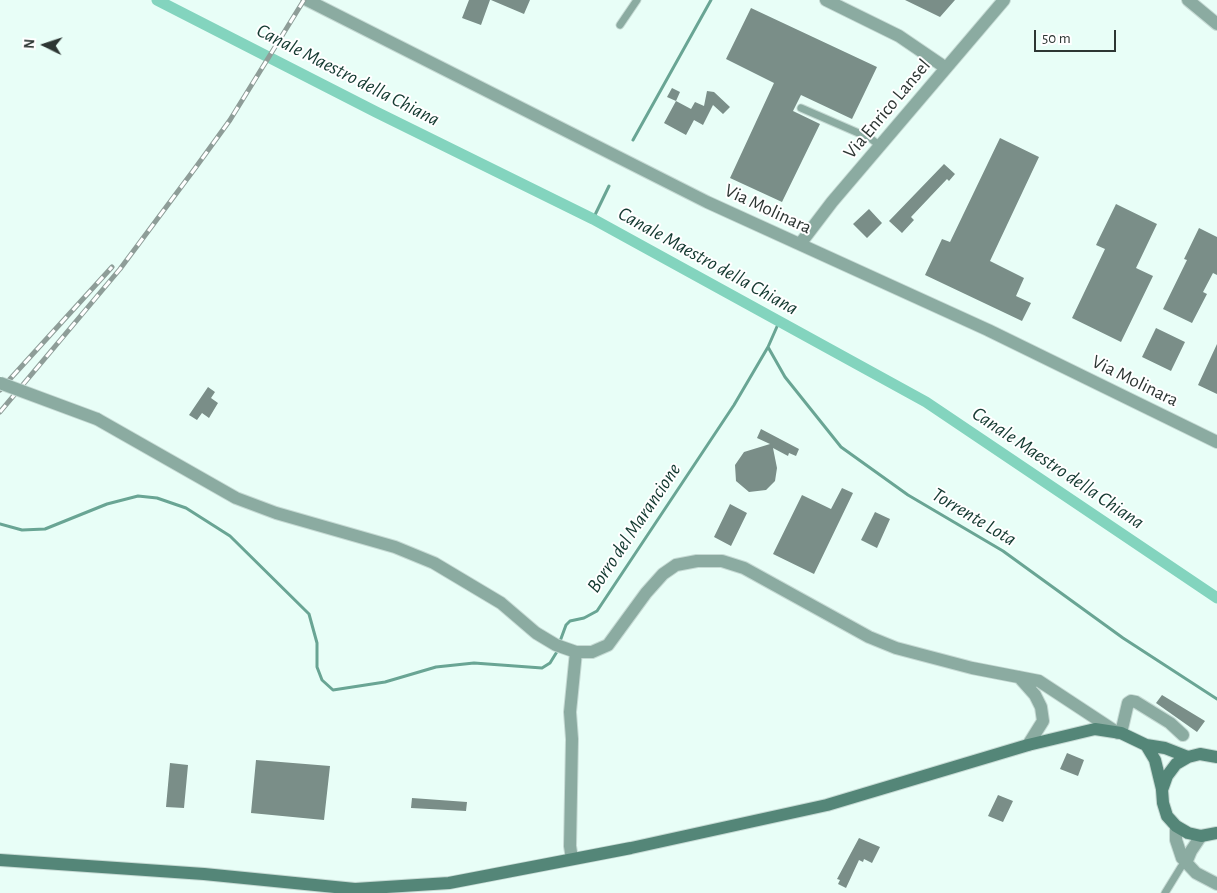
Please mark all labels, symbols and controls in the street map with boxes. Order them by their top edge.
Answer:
water label: Canale Maestro della Chiana [252,18,444,132]
north arrow [20,20,70,70]
scale bar [1037,20,1120,52]
text: 50 m [1042,31,1071,46]
text: N [23,39,37,49]
street label: Via Enrico Lansel [839,55,935,163]
street label: Via Molinara [721,179,815,239]
water label: Canale Maestro della Chiana [614,202,802,320]
street label: Via Molinara [1088,350,1182,412]
water label: Canale Maestro della Chiana [967,402,1149,534]
water label: Borro del Marancione [582,459,686,597]
water label: Torrente Lota [927,482,1021,552]

